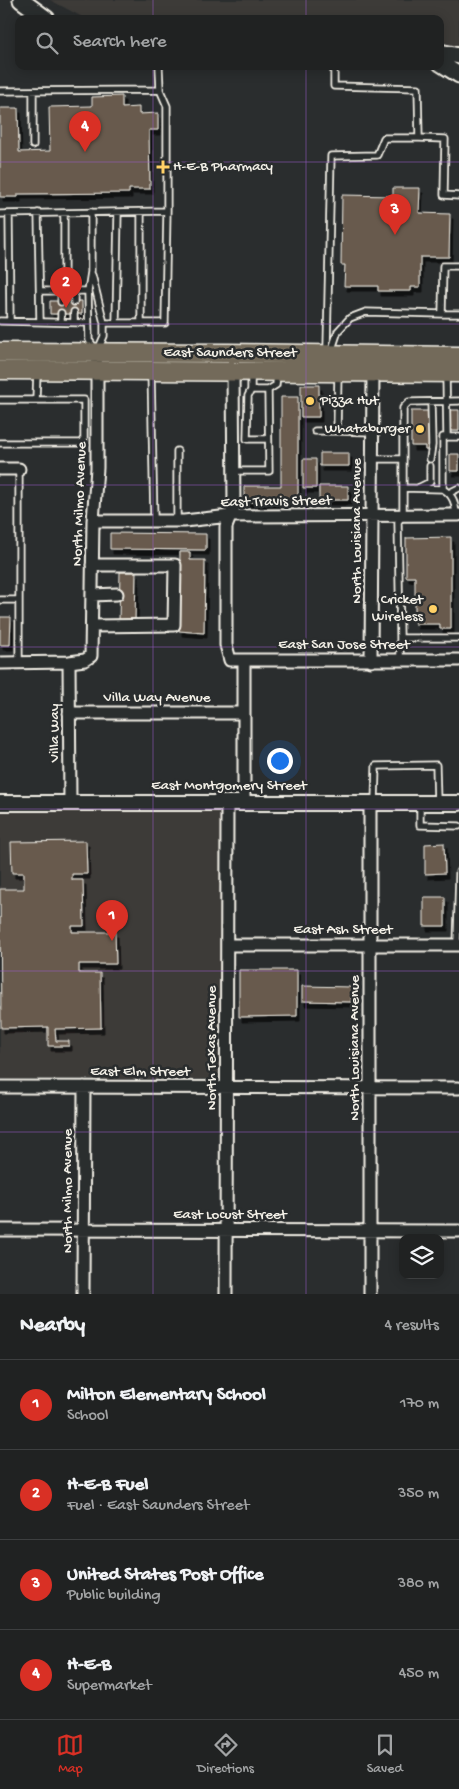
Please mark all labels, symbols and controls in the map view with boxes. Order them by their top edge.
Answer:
search box [15,15,444,70]
icon: search [33,29,61,57]
text: Search here [73,31,167,54]
pin: 4 [69,111,101,152]
place label: H-E-B Pharmacy [173,158,274,176]
marker: H-E-B Pharmacy [157,161,169,173]
pin: 3 [379,194,411,235]
pin: 2 [50,267,82,308]
street label: East Saunders Street [163,344,298,362]
place label: Pizza Hut [319,392,380,410]
marker: Pizza Hut [304,395,316,407]
place label: Whataburger [325,420,412,438]
marker: Whataburger [414,423,426,435]
street label: North Milmo Avenue [69,441,91,567]
street label: North Louisiana Avenue [348,458,366,604]
street label: East Travis Street [220,492,334,512]
place label: Cricket Wireless [372,591,425,626]
marker: Cricket Wireless [427,603,439,615]
street label: East San Jose Street [278,636,412,654]
street label: Villa Way Avenue [102,689,211,707]
street label: Villa Way [46,703,64,763]
your location [267,748,293,774]
street label: East Montgomery Street [151,777,309,795]
pin: 1 [96,900,128,941]
street label: East Ash Street [294,921,394,939]
street label: North Louisiana Avenue [346,975,364,1121]
street label: North Texas Avenue [203,985,221,1110]
street label: East Elm Street [90,1063,192,1081]
street label: North Milmo Avenue [59,1128,77,1253]
street label: East Locust Street [173,1206,289,1224]
map controls [399,1234,444,1279]
button: layers [399,1234,444,1279]
text: Nearby [20,1314,85,1339]
text: 4 results [384,1317,439,1336]
text: Milton Elementary School [67,1384,266,1407]
text: 1 [33,1395,39,1414]
text: 170 m [400,1395,439,1414]
text: School [67,1407,109,1426]
text: H-E-B Fuel [67,1474,148,1497]
text: 2 [32,1485,40,1504]
text: 350 m [398,1485,439,1504]
text: Fuel · East Saunders Street [67,1497,249,1516]
text: United States Post Office [67,1564,264,1587]
text: 3 [32,1575,40,1594]
text: 380 m [398,1575,439,1594]
text: Public building [67,1587,161,1606]
text: H-E-B [67,1654,111,1677]
text: 4 [32,1665,40,1684]
text: 450 m [399,1665,439,1684]
text: Supermarket [67,1677,152,1696]
tab: Map [56,1731,84,1778]
tab: Directions [197,1731,254,1778]
tab: Saved [367,1731,403,1778]

